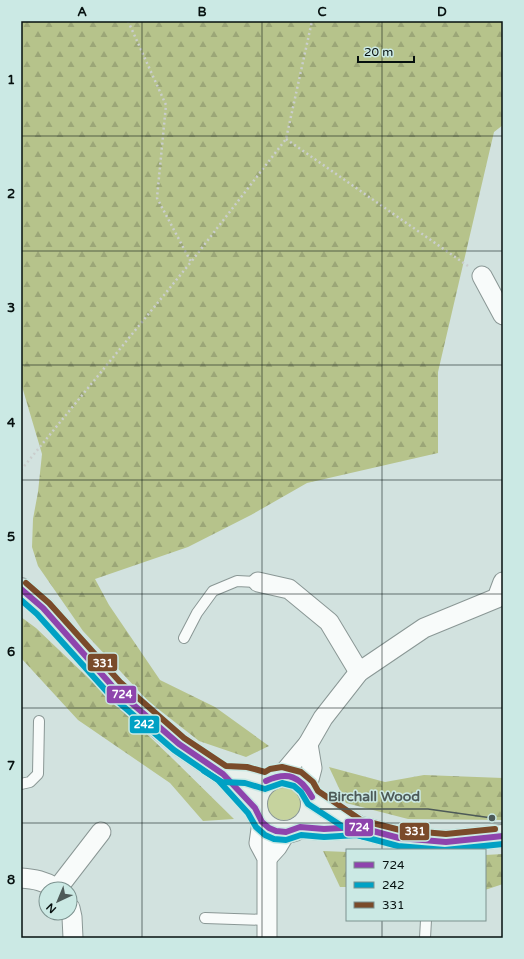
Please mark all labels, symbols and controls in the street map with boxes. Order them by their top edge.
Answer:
text: A [77,4,87,20]
text: B [197,4,207,20]
text: C [317,4,327,20]
text: D [437,4,447,20]
scale bar [358,38,414,64]
text: 20 m [364,45,393,59]
text: 1 [7,72,15,88]
text: 2 [7,186,15,202]
text: 3 [7,300,15,316]
text: 4 [7,415,16,431]
text: 5 [7,529,15,545]
text: 6 [7,644,15,660]
line badge: 331 [87,653,118,672]
text: 331 [93,657,113,670]
line badge: 724 [106,685,137,704]
text: 724 [112,688,132,701]
line badge: 242 [129,715,160,734]
text: 242 [134,718,154,731]
text: 7 [7,758,15,774]
callout: Birchall Wood [320,783,428,809]
text: Birchall Wood [328,788,420,805]
line badge: 724 [344,818,374,837]
text: 724 [349,821,369,834]
line badge: 331 [399,822,430,841]
text: 331 [405,825,425,838]
legend [346,849,486,921]
text: 724 [382,858,405,872]
text: 8 [7,872,15,888]
text: 242 [382,878,405,892]
north arrow [38,881,78,921]
text: 331 [382,898,405,912]
text: N [44,900,59,916]

